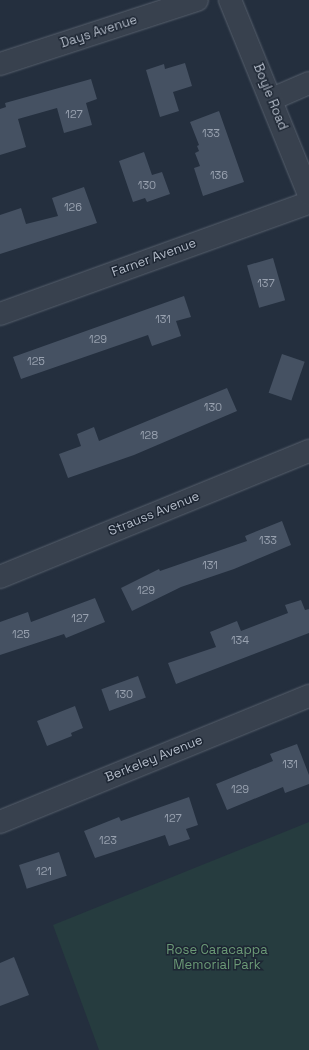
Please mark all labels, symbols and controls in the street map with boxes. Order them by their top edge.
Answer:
street label: Days Avenue [59,12,139,52]
street label: Boyle Road [250,61,290,133]
house number: 127 [65,107,83,121]
house number: 133 [202,126,220,140]
house number: 136 [210,168,228,182]
house number: 130 [138,178,156,192]
house number: 126 [64,200,82,214]
street label: Farner Avenue [109,235,199,281]
house number: 137 [257,276,275,290]
house number: 131 [155,312,171,326]
house number: 129 [89,332,107,346]
house number: 125 [27,354,45,368]
house number: 130 [204,400,222,414]
house number: 128 [140,428,158,442]
street label: Strauss Avenue [106,489,202,539]
house number: 133 [259,533,277,547]
house number: 131 [202,558,218,572]
house number: 129 [137,583,155,597]
house number: 127 [71,611,89,625]
house number: 125 [12,627,30,641]
house number: 134 [231,633,249,647]
house number: 130 [115,687,133,701]
street label: Berkeley Avenue [103,732,205,786]
house number: 131 [282,757,298,771]
house number: 129 [231,782,249,796]
house number: 127 [164,811,182,825]
house number: 123 [99,833,117,847]
house number: 121 [36,864,52,878]
park label: Rose Caracappa Memorial Park [166,943,268,974]

